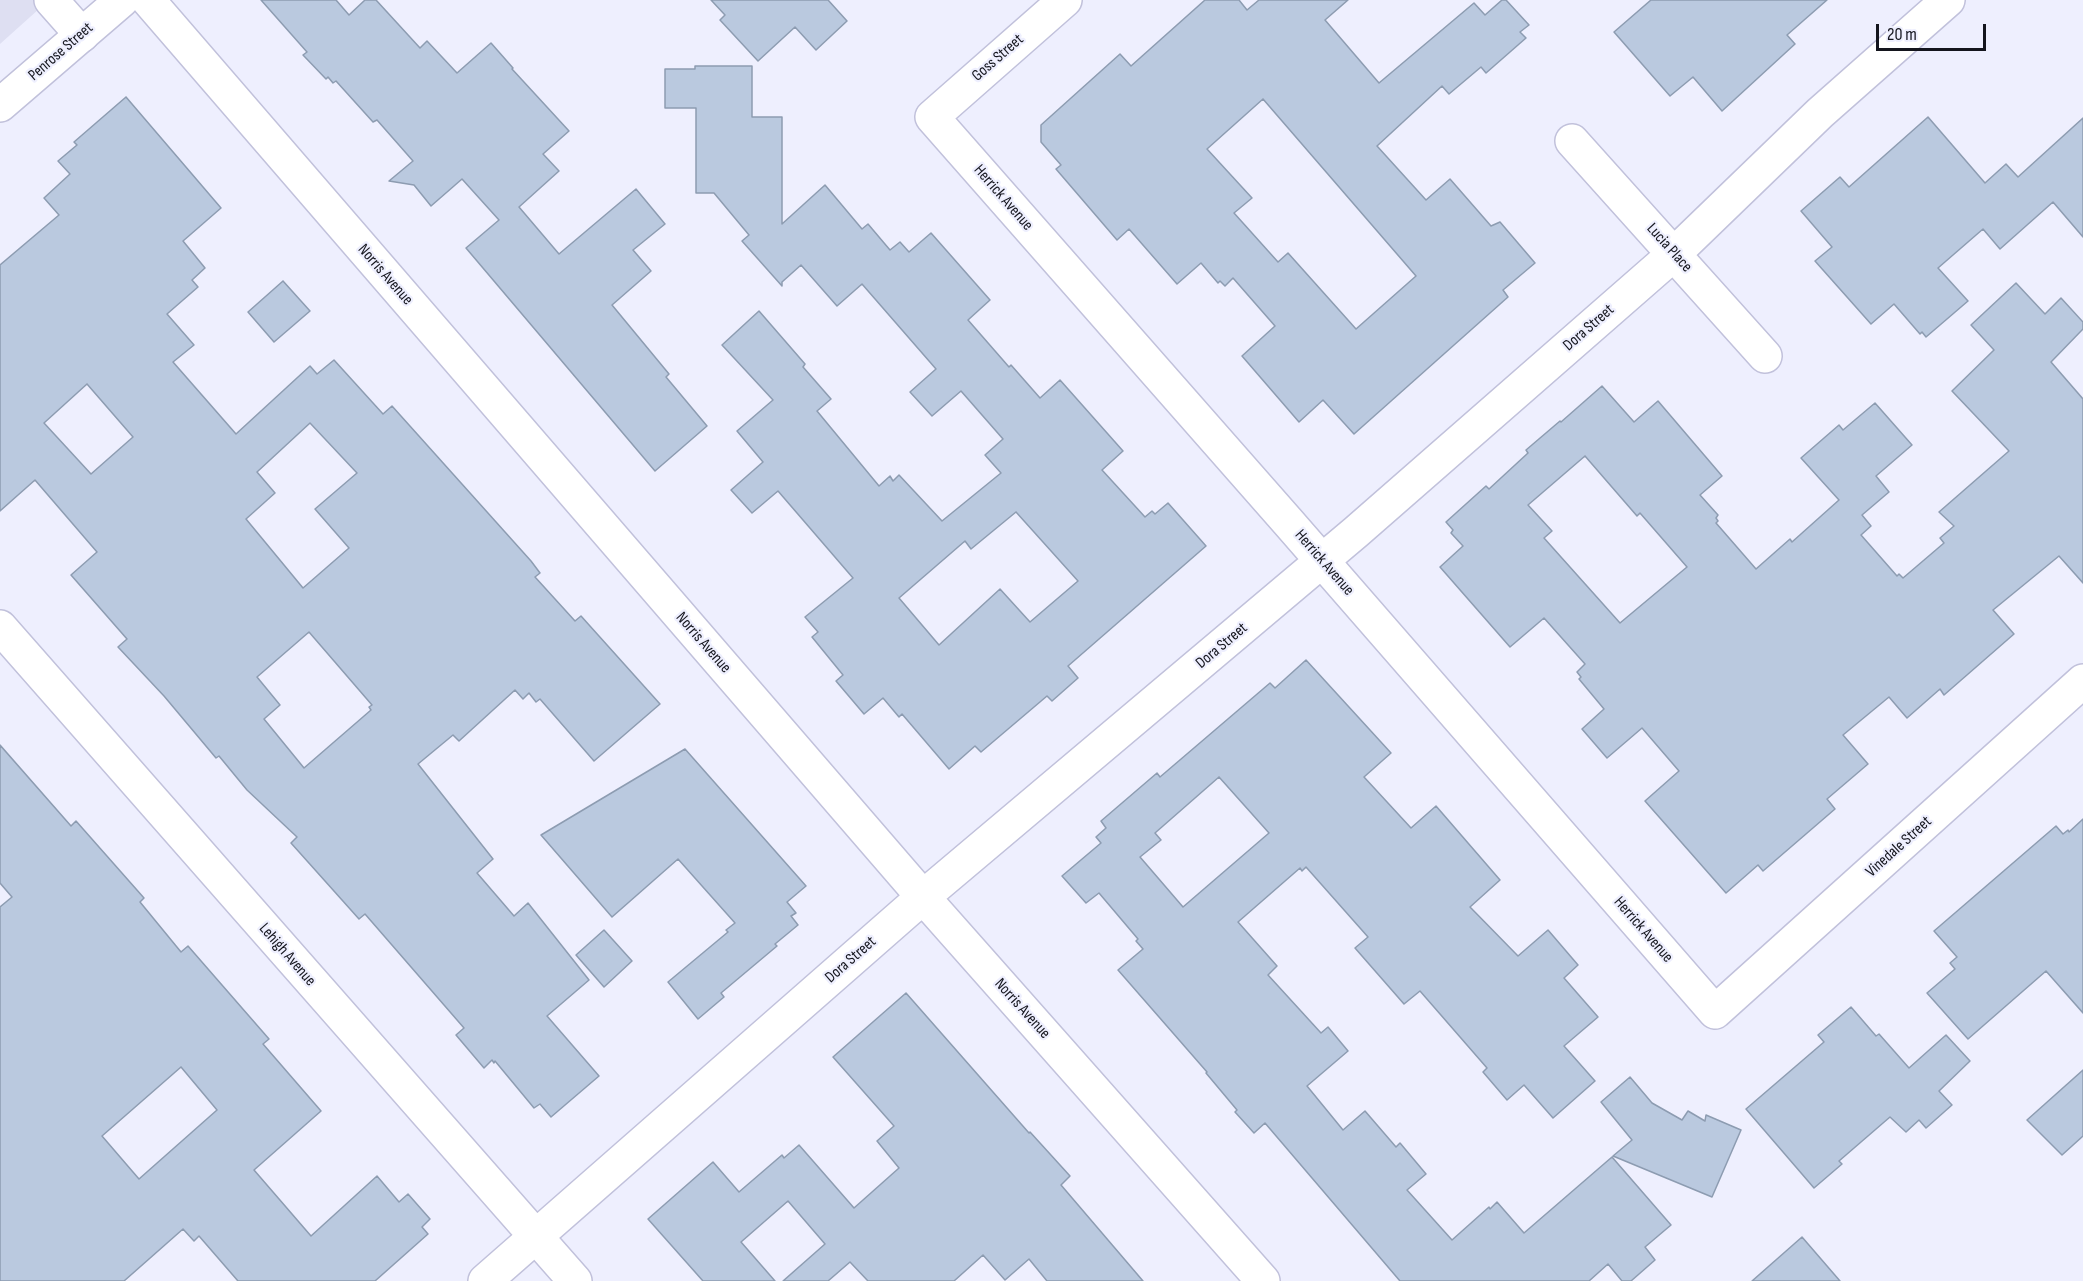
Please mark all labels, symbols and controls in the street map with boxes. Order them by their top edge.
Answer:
scale bar [1879,12,1988,50]
street label: Penrose Street [25,19,97,85]
text: 20 m [1887,24,1917,45]
street label: Goss Street [968,30,1028,86]
street label: Herrick Avenue [969,161,1037,235]
street label: Lucia Place [1642,220,1696,276]
street label: Norris Avenue [353,241,417,309]
street label: Dora Street [1560,301,1618,355]
street label: Herrick Avenue [1290,526,1358,600]
street label: Norris Avenue [671,609,735,677]
street label: Dora Street [1192,619,1252,673]
street label: Vinedale Street [1862,812,1936,882]
street label: Herrick Avenue [1609,893,1677,967]
street label: Lehigh Avenue [255,920,319,990]
street label: Dora Street [822,933,880,987]
street label: Norris Avenue [990,975,1054,1043]

